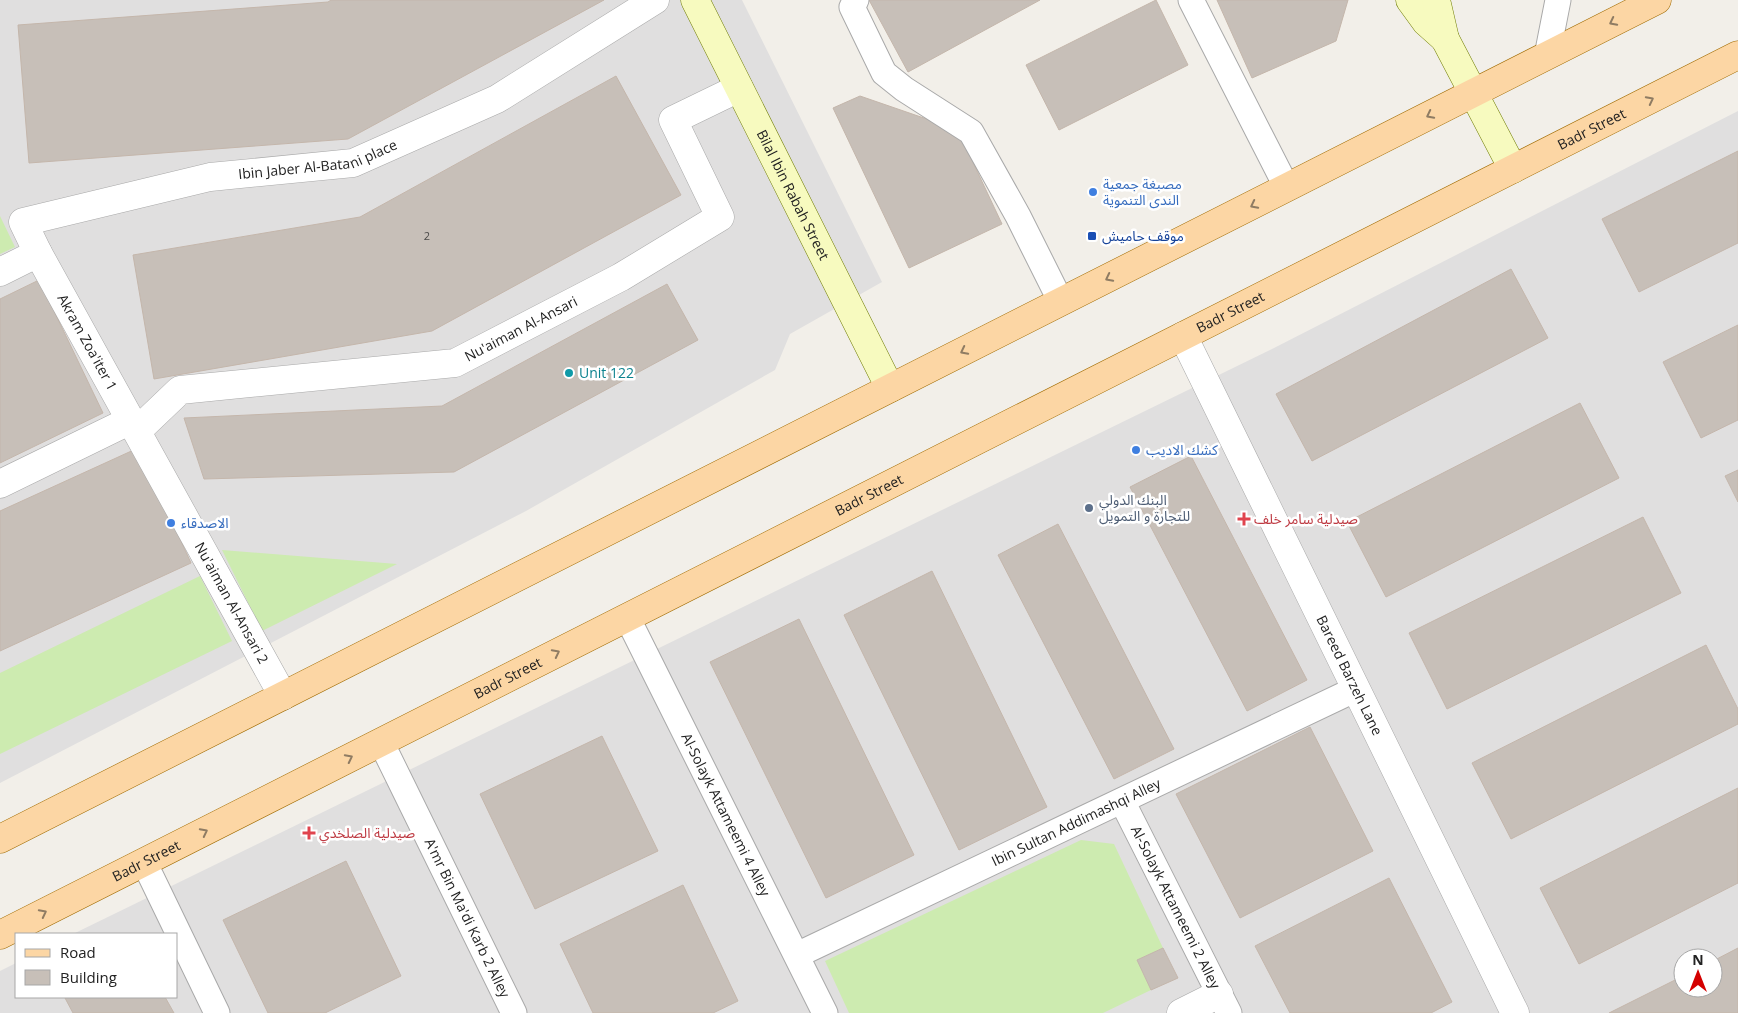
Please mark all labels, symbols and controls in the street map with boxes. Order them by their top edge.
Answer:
one-way arrow [1609,16,1618,26]
one-way arrow [1645,96,1654,106]
street label: Badr Street [1554,103,1629,154]
one-way arrow [1426,109,1435,119]
street label: Bilal Ibin Rabah Street [753,126,834,263]
street label: Ibin Jaber Al-Batani place [237,135,400,183]
place label: مصبغة جمعية الندى التنموية [1103,174,1182,209]
marker: مصبغة جمعية الندى التنموية [1087,186,1099,198]
one-way arrow [1250,198,1259,208]
place label: موقف حاميش [1102,226,1184,245]
house number: 2 [424,228,430,243]
marker: موقف حاميش [1086,230,1098,242]
one-way arrow [1105,272,1114,282]
street label: Badr Street [1193,286,1267,337]
street label: Akram Zoa'iter 1 [53,290,122,394]
street label: Nu'aiman Al-Ansari [461,291,580,365]
one-way arrow [960,345,969,355]
place label: Unit 122 [579,363,634,382]
marker: Unit 122 [563,367,575,379]
place label: كشك الاديب [1146,440,1218,459]
marker: كشك الاديب [1130,444,1142,456]
street label: Badr Street [831,469,906,520]
place label: البنك الدولي للتجارة و التمويل [1099,490,1190,525]
marker: البنك الدولي للتجارة و التمويل [1083,502,1095,514]
place label: صيدلية سامر خلف [1254,509,1358,528]
place label: الاصدقاء [181,513,229,532]
marker: صيدلية سامر خلف [1238,513,1250,525]
marker: الاصدقاء [165,517,177,529]
street label: Nu'aiman Al-Ansari 2 [191,539,273,667]
street label: Bareed Barzeh Lane [1312,612,1387,738]
one-way arrow [551,649,560,659]
street label: Badr Street [470,652,545,703]
street label: Al-Solayk Attameemi 4 Alley [677,730,776,900]
one-way arrow [344,754,353,764]
street label: Ibin Sultan Addimashqi Alley [988,773,1164,870]
street label: Al-Solayk Attameemi 2 Alley [1127,822,1226,993]
place label: صيدلية الصلخدي [319,823,415,844]
marker: صيدلية الصلخدي [303,827,315,839]
one-way arrow [199,828,208,838]
street label: Badr Street [109,835,183,886]
street label: A'mr Bin Ma'di Karb 2 Alley [421,835,515,1001]
one-way arrow [38,909,47,919]
legend [15,933,178,998]
text: Road [60,942,96,962]
north arrow [1673,948,1723,998]
text: N [1692,950,1704,969]
text: Building [60,967,117,987]

